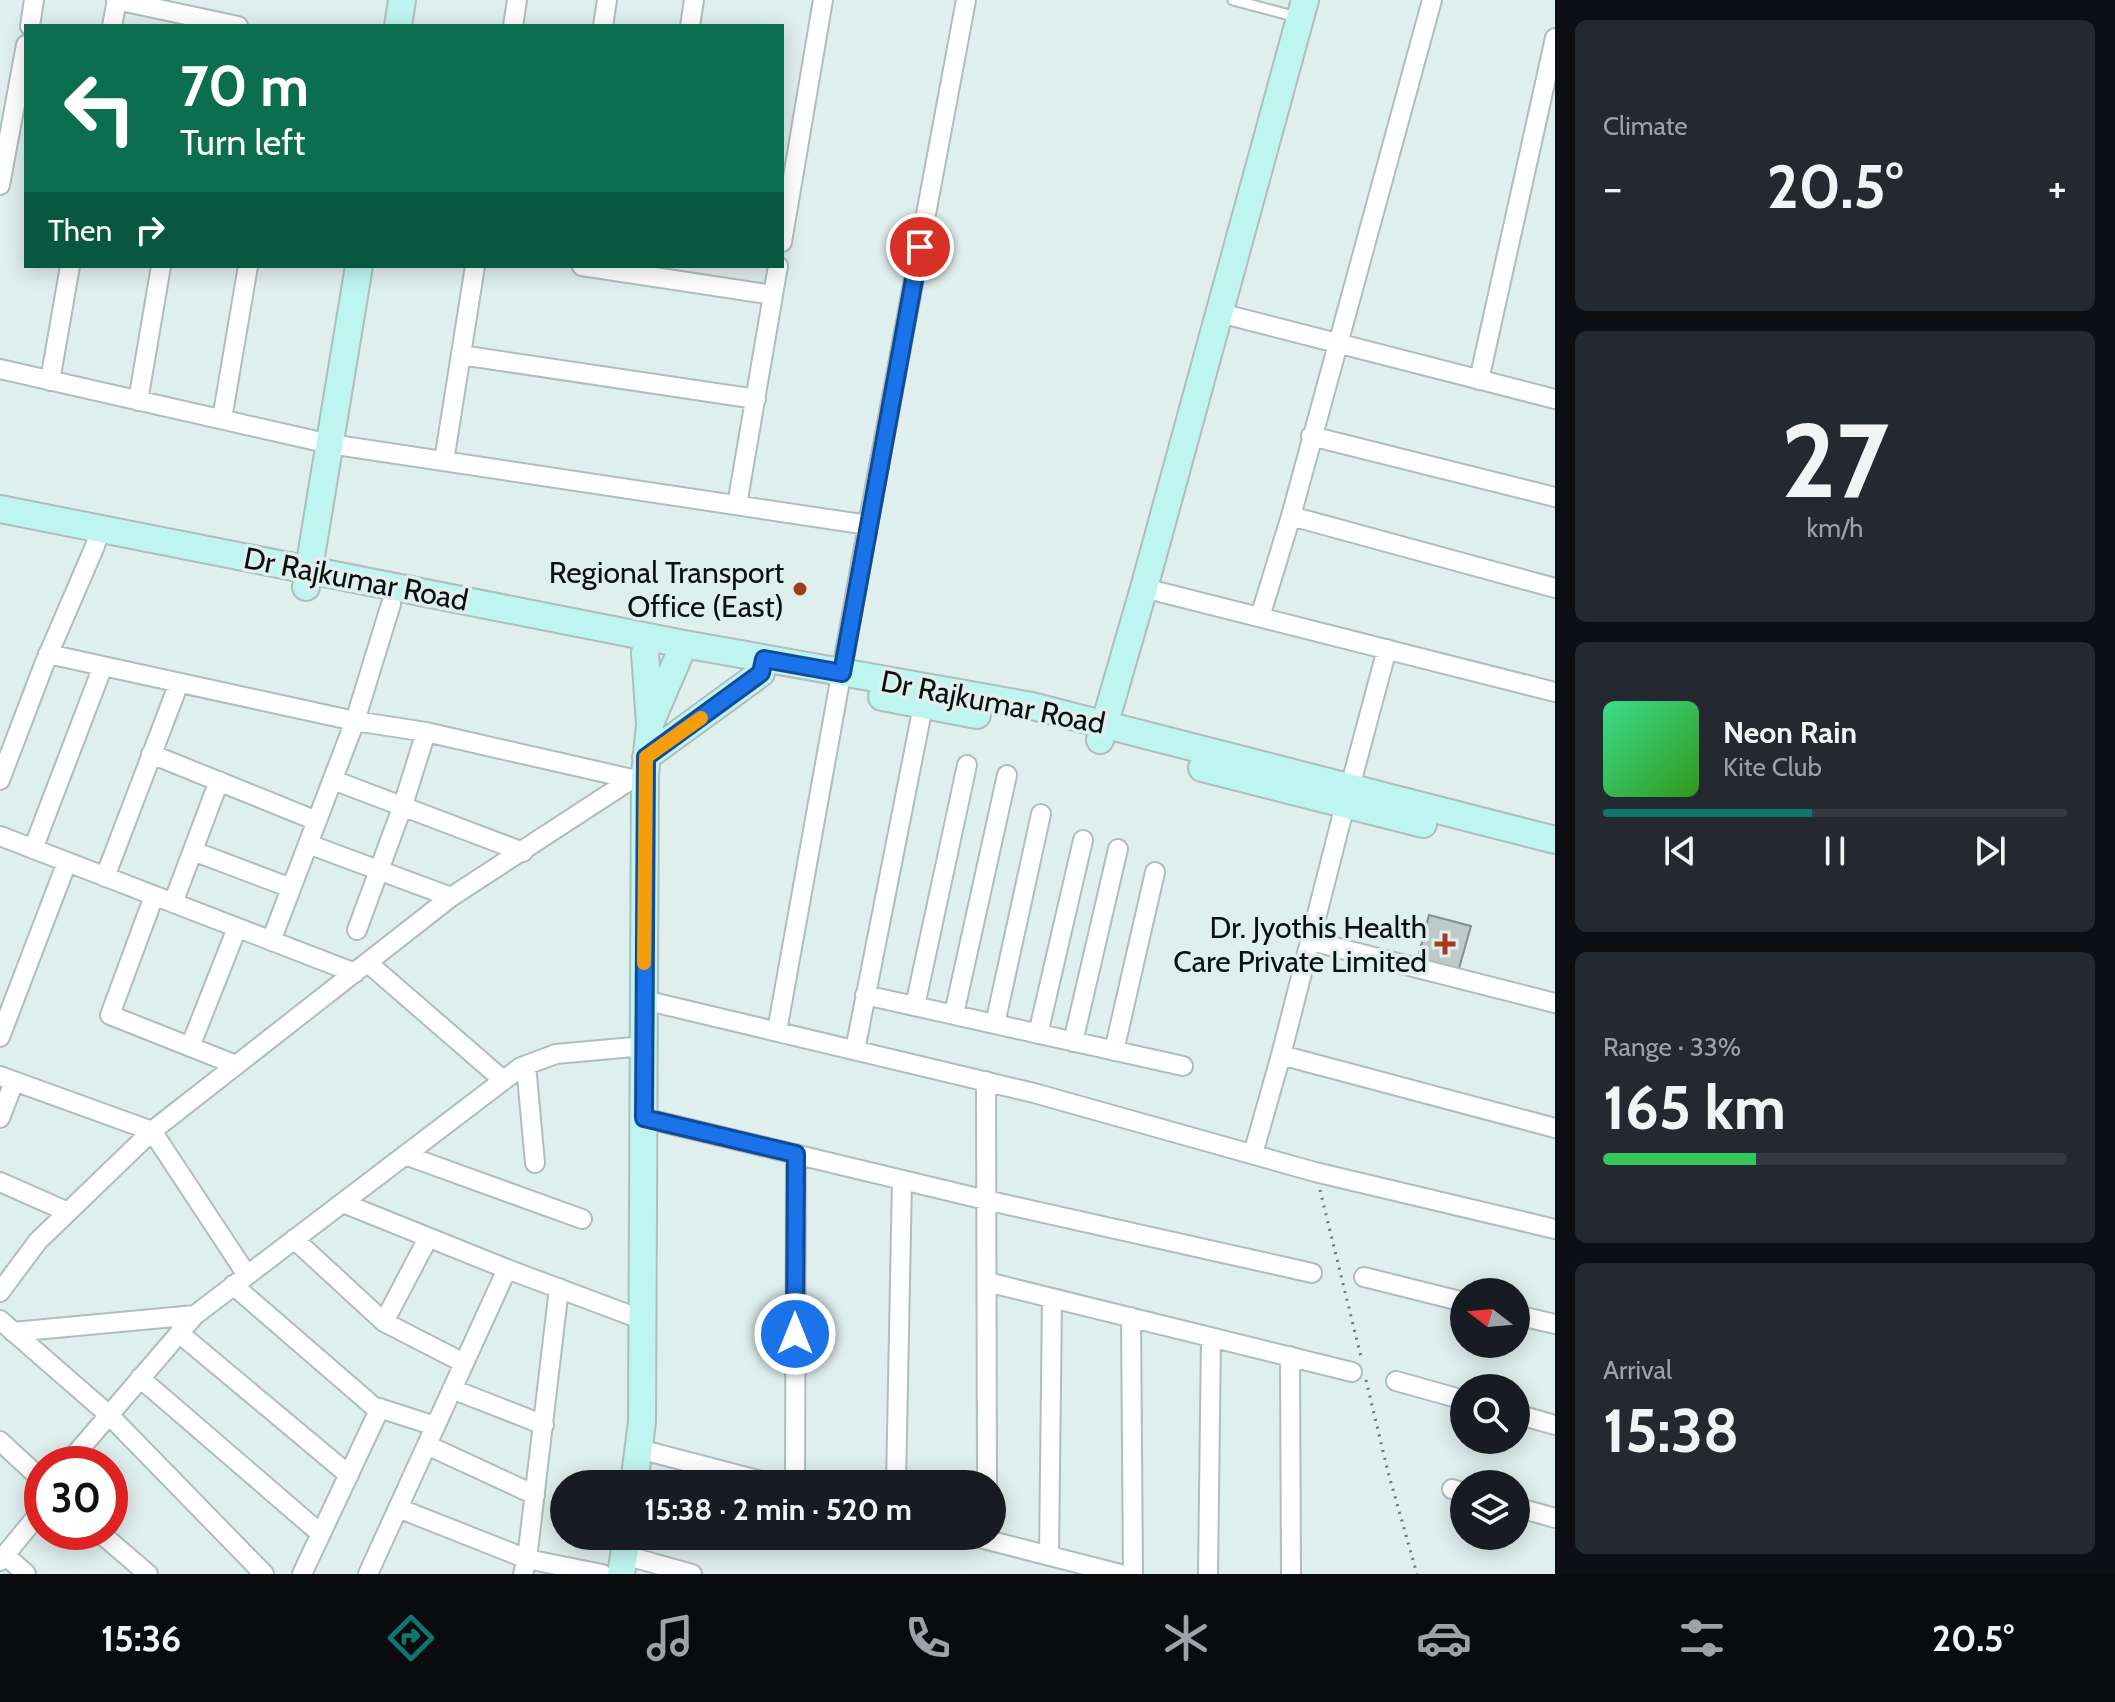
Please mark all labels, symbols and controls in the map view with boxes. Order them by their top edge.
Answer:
text: 70 m [180,52,309,120]
icon: left [48,56,152,160]
text: Climate [1603,110,1688,142]
text: Turn left [180,120,305,164]
text: 20.5° [1767,150,1903,223]
text: − [1603,161,1622,214]
text: + [2048,161,2067,214]
icon: right [128,208,172,252]
text: Then [48,212,112,249]
pin [886,213,954,281]
icon: arrive [898,225,942,269]
text: 27 [1781,397,1889,523]
text: km/h [1807,512,1863,544]
street label: Dr Rajkumar Road [241,539,471,619]
place label: Regional Transport Office (East) [549,554,784,625]
marker: Regional Transport Office (East) [791,580,809,598]
street label: Dr Rajkumar Road [878,662,1108,742]
text: Neon Rain [1723,714,1857,751]
text: Kite Club [1723,751,1822,783]
icon: previous [1658,829,1702,873]
icon: pause [1813,829,1857,873]
icon: next [1968,829,2012,873]
place label: Dr. Jyothis Health Care Private Limited [1173,909,1427,980]
marker: Dr. Jyothis Health Care Private Limited [1434,933,1456,955]
text: Range · 33% [1603,1031,1741,1063]
text: 165 km [1603,1071,1786,1144]
north arrow [1450,1278,1530,1358]
map controls [1450,1278,1530,1550]
position arrow [753,1292,837,1376]
text: Arrival [1603,1354,1672,1386]
button: search [1450,1374,1530,1454]
text: 15:38 [1603,1394,1739,1467]
speed limit sign: 30 [24,1446,128,1550]
button: layers [1450,1470,1530,1550]
text: 15:38 · 2 min · 520 m [644,1491,912,1528]
icon: directions [383,1610,439,1666]
icon: music [642,1610,698,1666]
icon: phone [900,1610,956,1666]
icon: climate [1158,1610,1214,1666]
icon: car [1416,1610,1472,1666]
icon: filters [1674,1610,1730,1666]
text: 15:36 [101,1616,181,1660]
text: 20.5° [1932,1616,2014,1660]

